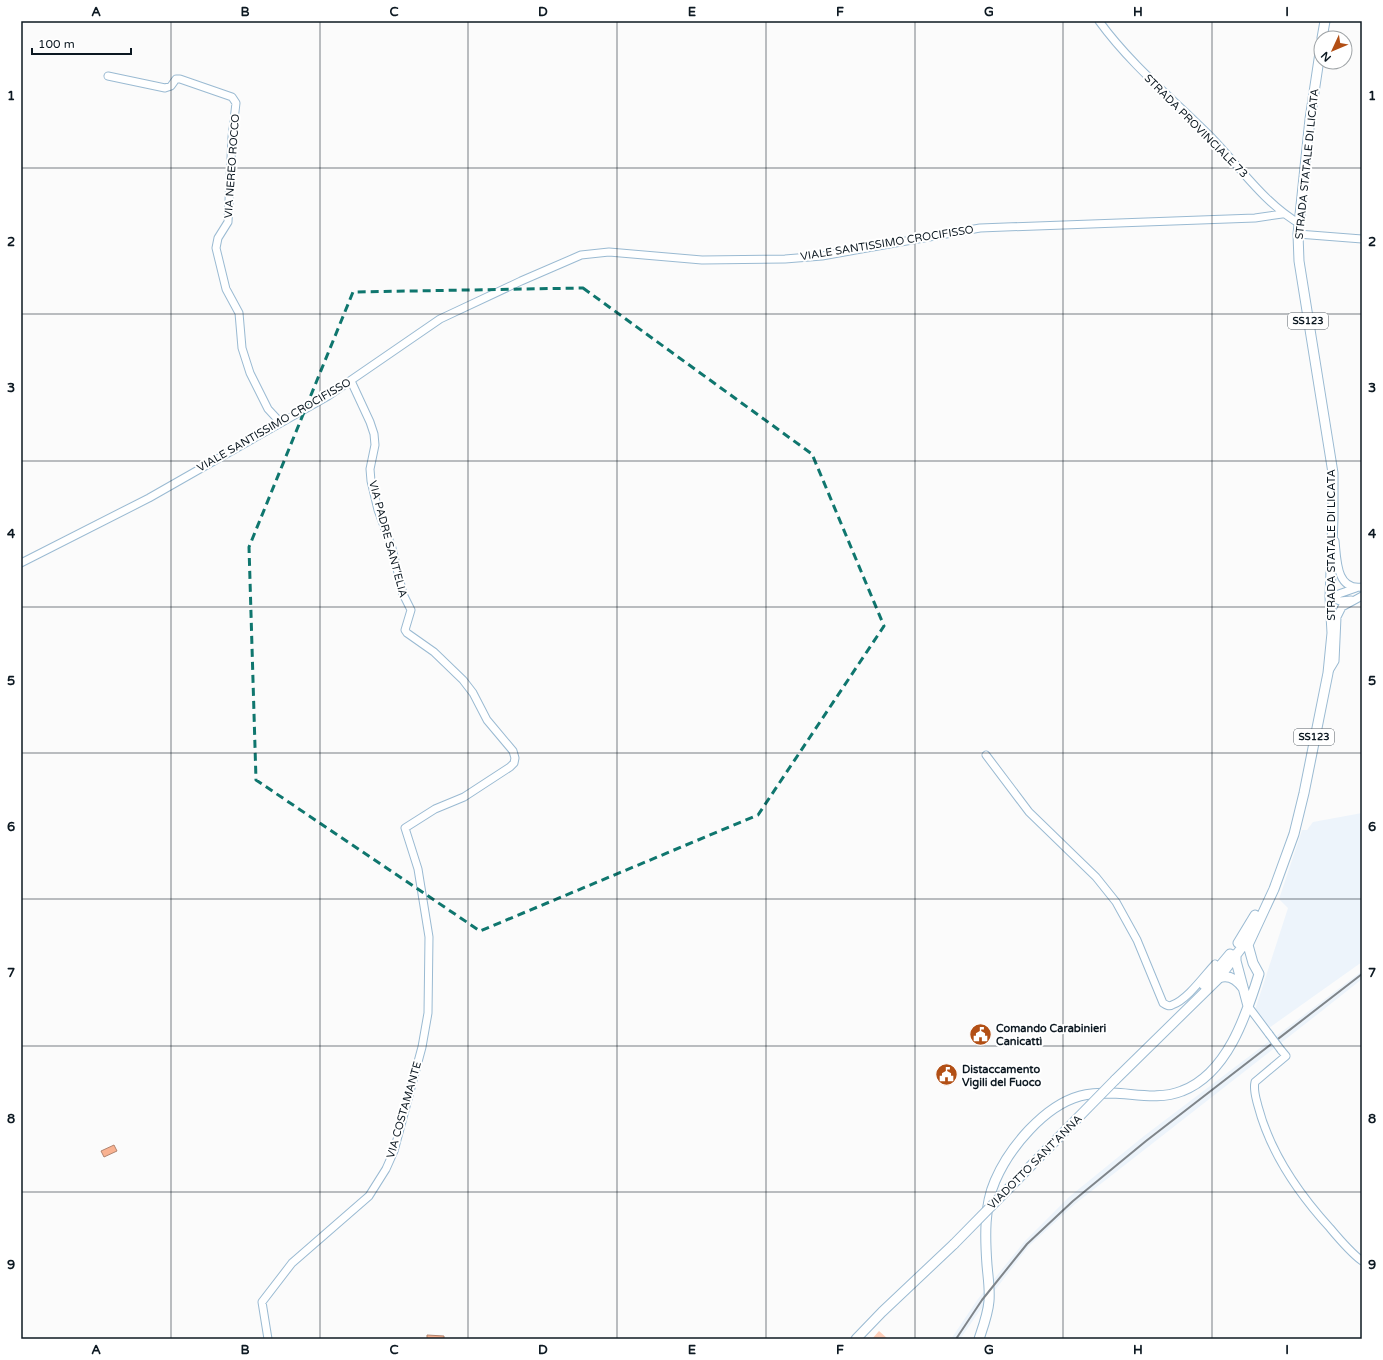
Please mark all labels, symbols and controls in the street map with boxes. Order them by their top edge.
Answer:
text: A [91,4,101,20]
text: B [240,4,250,20]
text: C [389,4,399,20]
text: D [538,4,548,20]
text: E [688,4,696,20]
text: F [836,4,844,20]
text: G [984,4,994,20]
text: H [1133,4,1143,20]
text: I [1285,4,1289,20]
scale bar [32,30,131,56]
north arrow [1313,30,1353,70]
text: 100 m [38,37,75,51]
text: N [1318,49,1334,64]
street label: STRADA PROVINCIALE 73 [1142,72,1250,180]
text: 1 [7,88,15,104]
street label: STRADA STATALE DI LICATA [1293,88,1321,240]
text: 1 [1368,88,1376,104]
street label: VIA NEREO ROCCO [222,113,242,219]
street label: VIALE SANTISSIMO CROCIFISSO [799,223,975,263]
text: 2 [7,234,15,250]
text: 2 [1368,234,1376,250]
road number: SS123 [1288,313,1328,329]
street label: VIALE SANTISSIMO CROCIFISSO [195,375,353,474]
text: 3 [7,380,15,396]
text: 3 [1368,380,1376,396]
street label: STRADA STATALE DI LICATA [1325,469,1338,621]
street label: VIA PADRE SANT'ELIA [366,479,410,599]
text: 4 [7,526,16,542]
text: 4 [1368,526,1377,542]
text: 5 [7,673,15,689]
text: 5 [1368,673,1376,689]
road number: SS123 [1294,729,1334,745]
text: 6 [7,819,15,835]
text: 6 [1368,819,1376,835]
text: 7 [7,965,15,981]
text: 7 [1368,965,1376,981]
public building icon: Comando Carabinieri Canicattì [968,1021,994,1047]
place label: Comando Carabinieri Canicattì [996,1022,1106,1048]
street label: VIA COSTAMANTE [384,1060,424,1160]
public building icon: Distaccamento Vigili del Fuoco [934,1062,960,1088]
place label: Distaccamento Vigili del Fuoco [962,1063,1042,1090]
text: 8 [7,1111,15,1127]
text: 8 [1368,1111,1376,1127]
street label: VIADOTTO SANT'ANNA [985,1112,1085,1212]
text: 9 [7,1257,15,1273]
text: 9 [1368,1257,1376,1273]
text: A [91,1342,101,1358]
text: B [240,1342,250,1358]
text: C [389,1342,399,1358]
text: D [538,1342,548,1358]
text: E [688,1342,696,1358]
text: F [836,1342,844,1358]
text: G [984,1342,994,1358]
text: H [1133,1342,1143,1358]
text: I [1285,1342,1289,1358]

